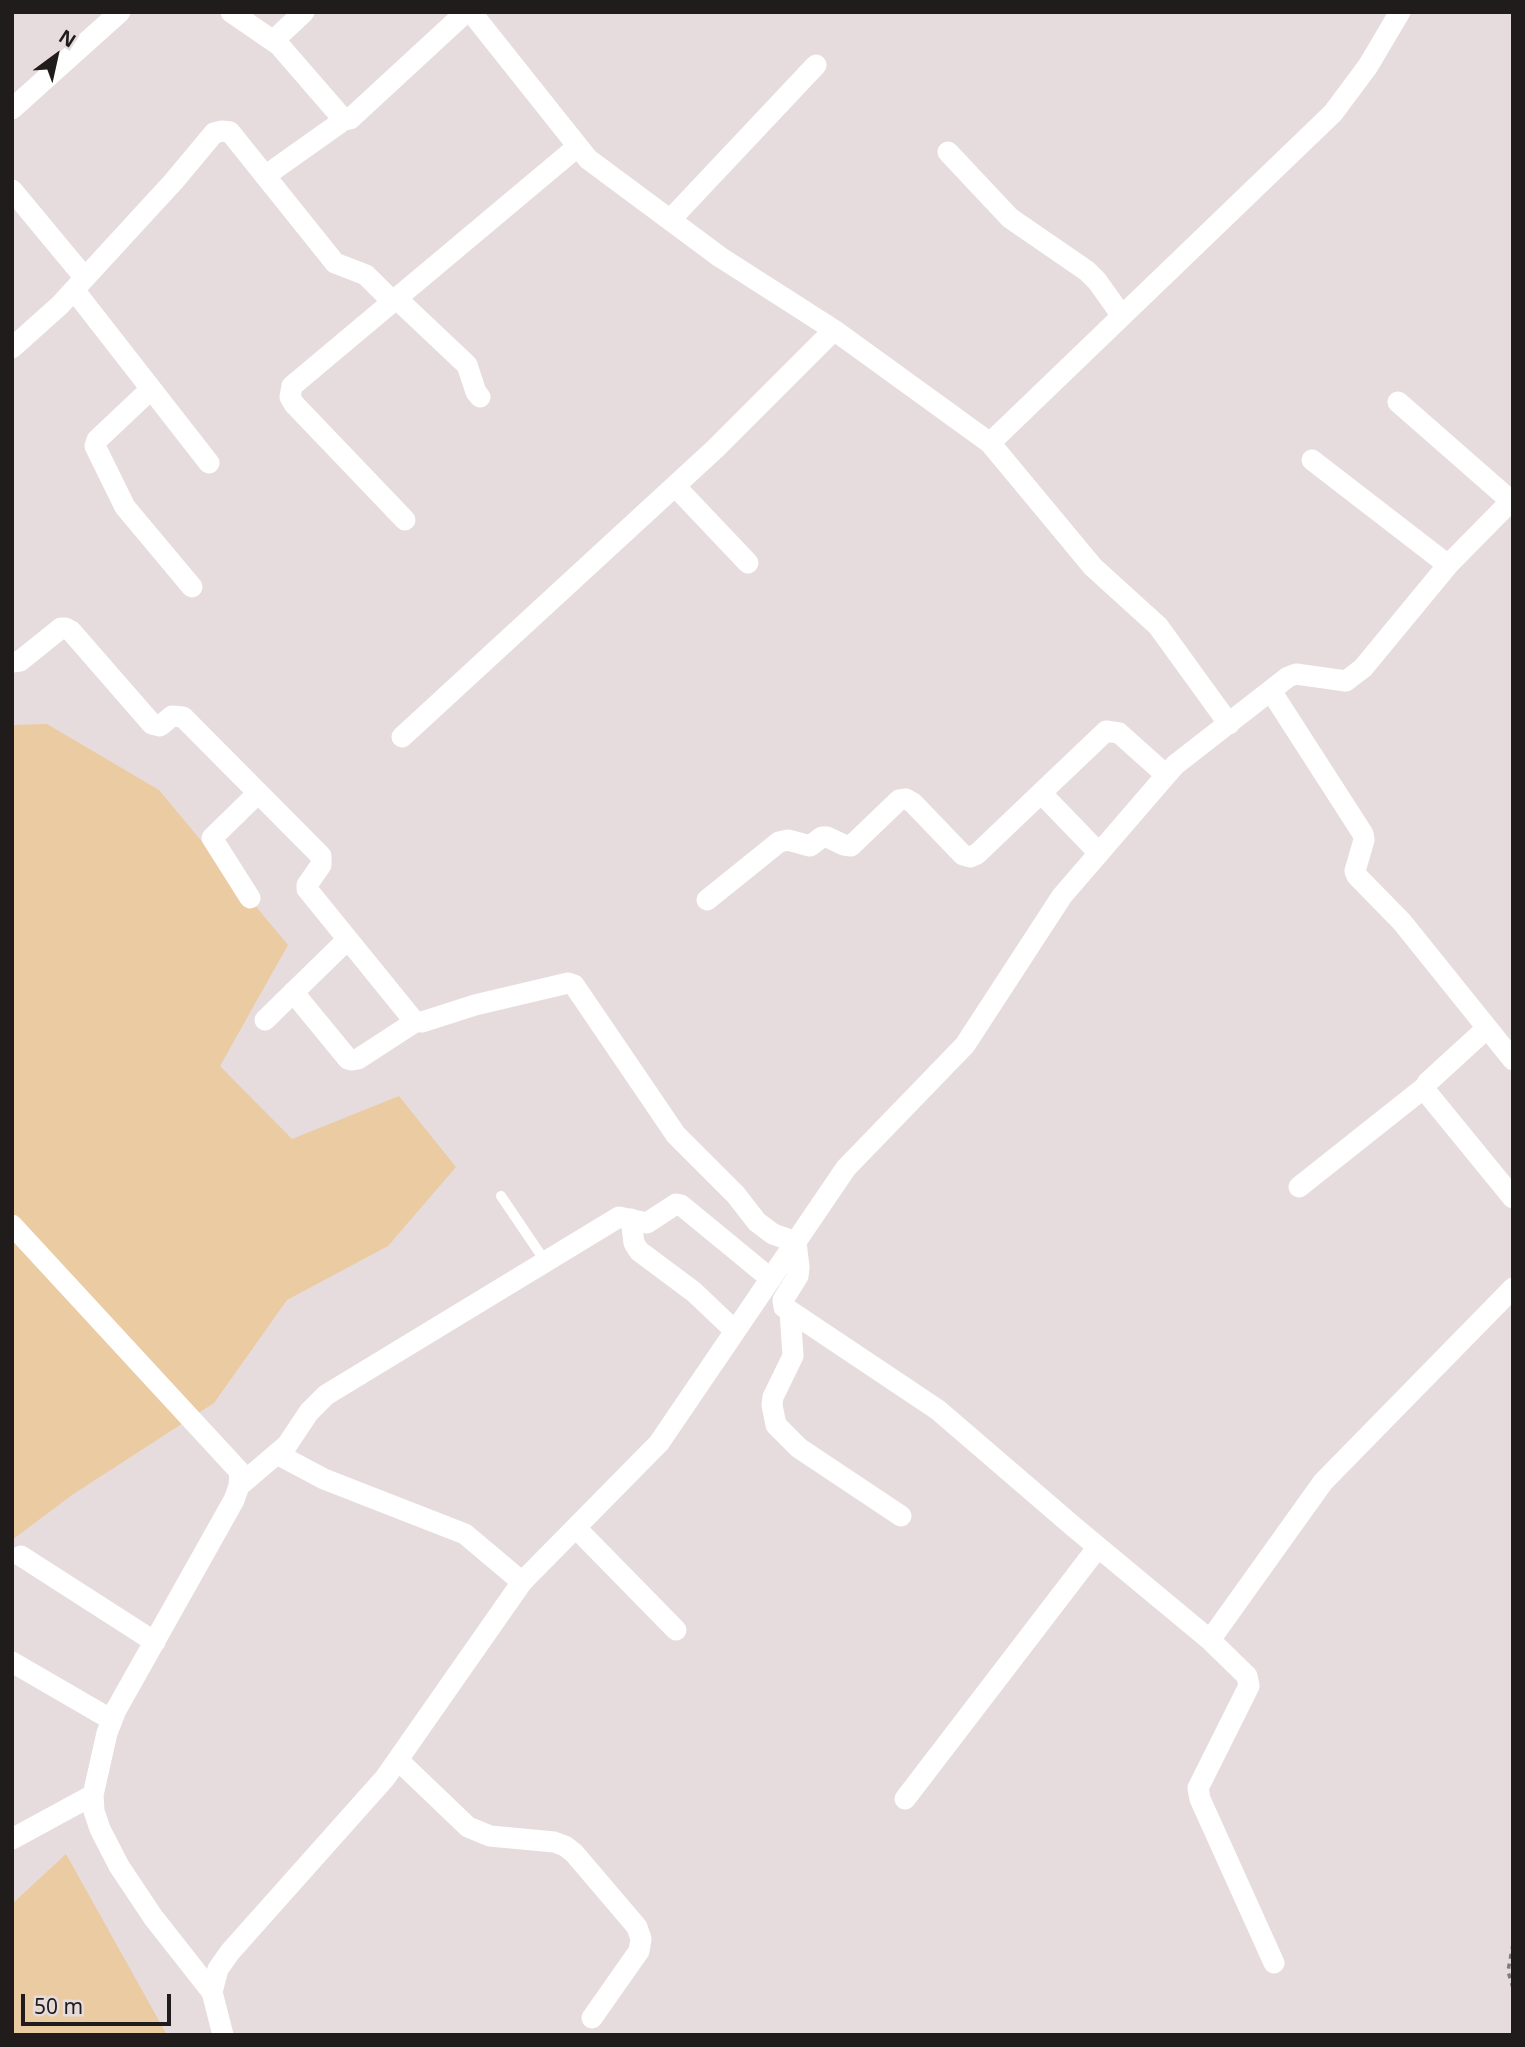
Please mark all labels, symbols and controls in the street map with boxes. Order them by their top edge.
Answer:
north arrow [21,21,91,91]
text: N [54,23,81,53]
scale bar [24,1980,175,2024]
text: 50 m [34,1992,83,2020]

